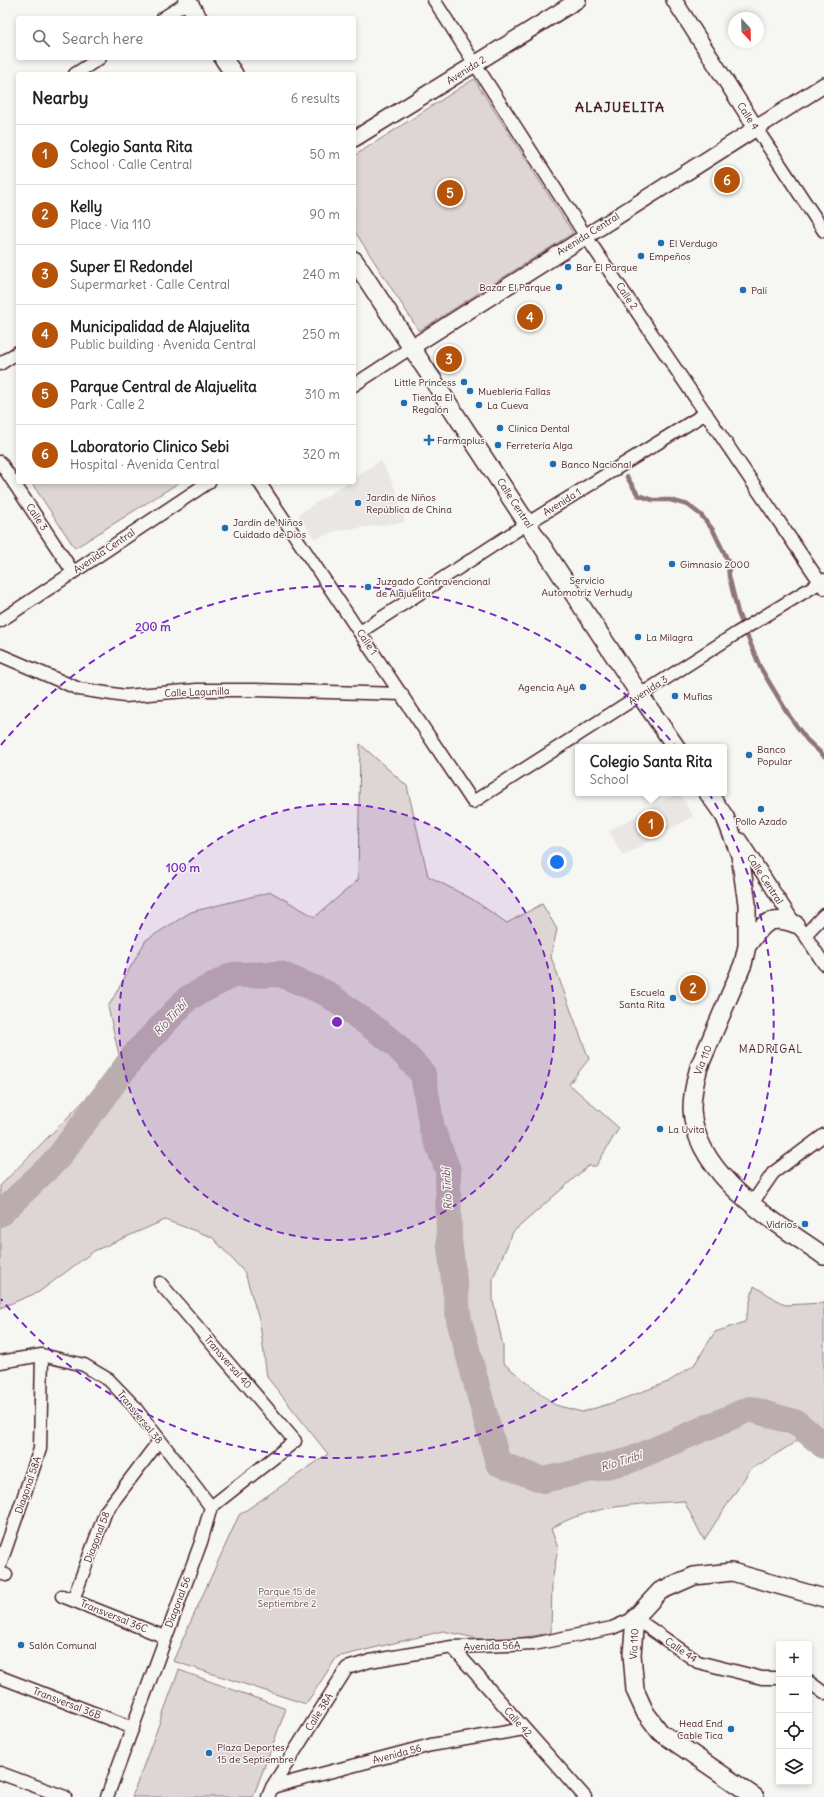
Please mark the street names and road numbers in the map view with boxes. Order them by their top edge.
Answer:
street label: Avenida 2 [444,53,489,87]
street label: Calle 4 [734,100,762,132]
street label: Avenida Central [554,210,622,258]
street label: Calle 2 [613,280,641,312]
street label: Calle Central [494,475,536,531]
street label: Avenida 1 [541,485,583,519]
street label: Calle 3 [23,501,51,533]
street label: Avenida Central [71,526,137,576]
street label: Calle 1 [354,627,380,657]
street label: Avenida 3 [626,672,670,708]
street label: Calle Lagunilla [164,684,230,700]
street label: Calle Central [744,851,786,907]
street label: Vía 110 [691,1043,715,1077]
street label: Transversal 40 [201,1333,255,1391]
street label: Transversal 38 [114,1388,166,1447]
street label: Diagonal 58A [12,1454,44,1516]
street label: Diagonal 58 [81,1509,113,1564]
street label: Diagonal 56 [162,1574,194,1629]
street label: Transversal 36C [78,1597,150,1636]
street label: Vía 110 [627,1628,641,1660]
street label: Calle 44 [662,1635,700,1666]
street label: Avenida 56A [464,1638,521,1653]
street label: Transversal 36B [31,1684,103,1722]
street label: Calle 38A [302,1690,336,1733]
street label: Calle 42 [501,1704,535,1740]
street label: Avenida 56 [371,1741,423,1767]

